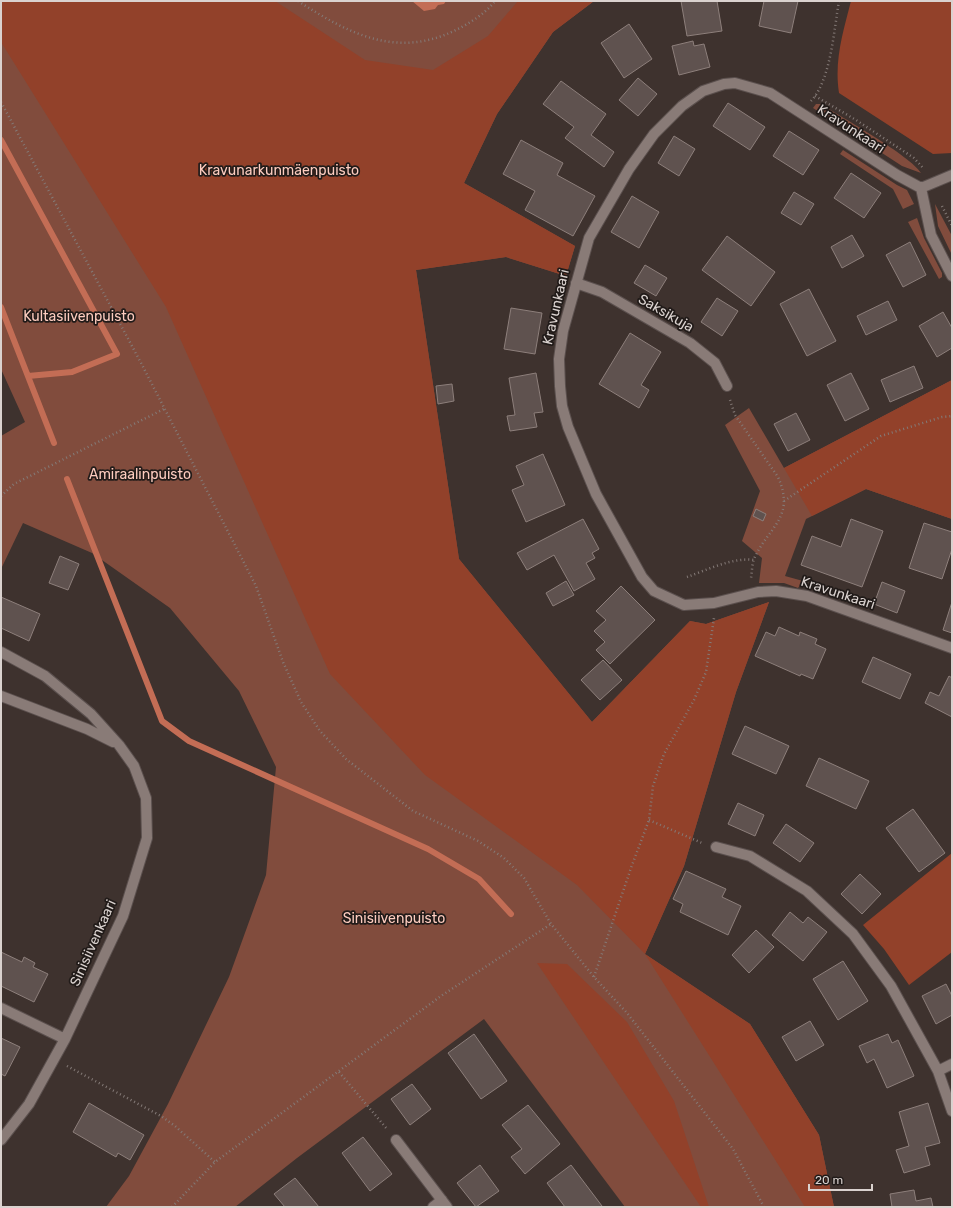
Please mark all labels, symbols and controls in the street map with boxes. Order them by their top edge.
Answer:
street label: Kravunkaari [814,101,888,157]
park label: Kravunarkunmäenpuisto [199,162,359,179]
street label: Kravunkaari [539,268,573,346]
street label: Saksikuja [635,290,697,336]
park label: Kultasiivenpuisto [23,308,135,325]
park label: Amiraalinpuisto [89,466,191,483]
street label: Kravunkaari [799,573,877,613]
street label: Sinisiivenkaari [66,897,120,989]
park label: Sinisiivenpuisto [343,910,445,927]
scale bar [809,1166,872,1192]
text: 20 m [815,1173,843,1187]

